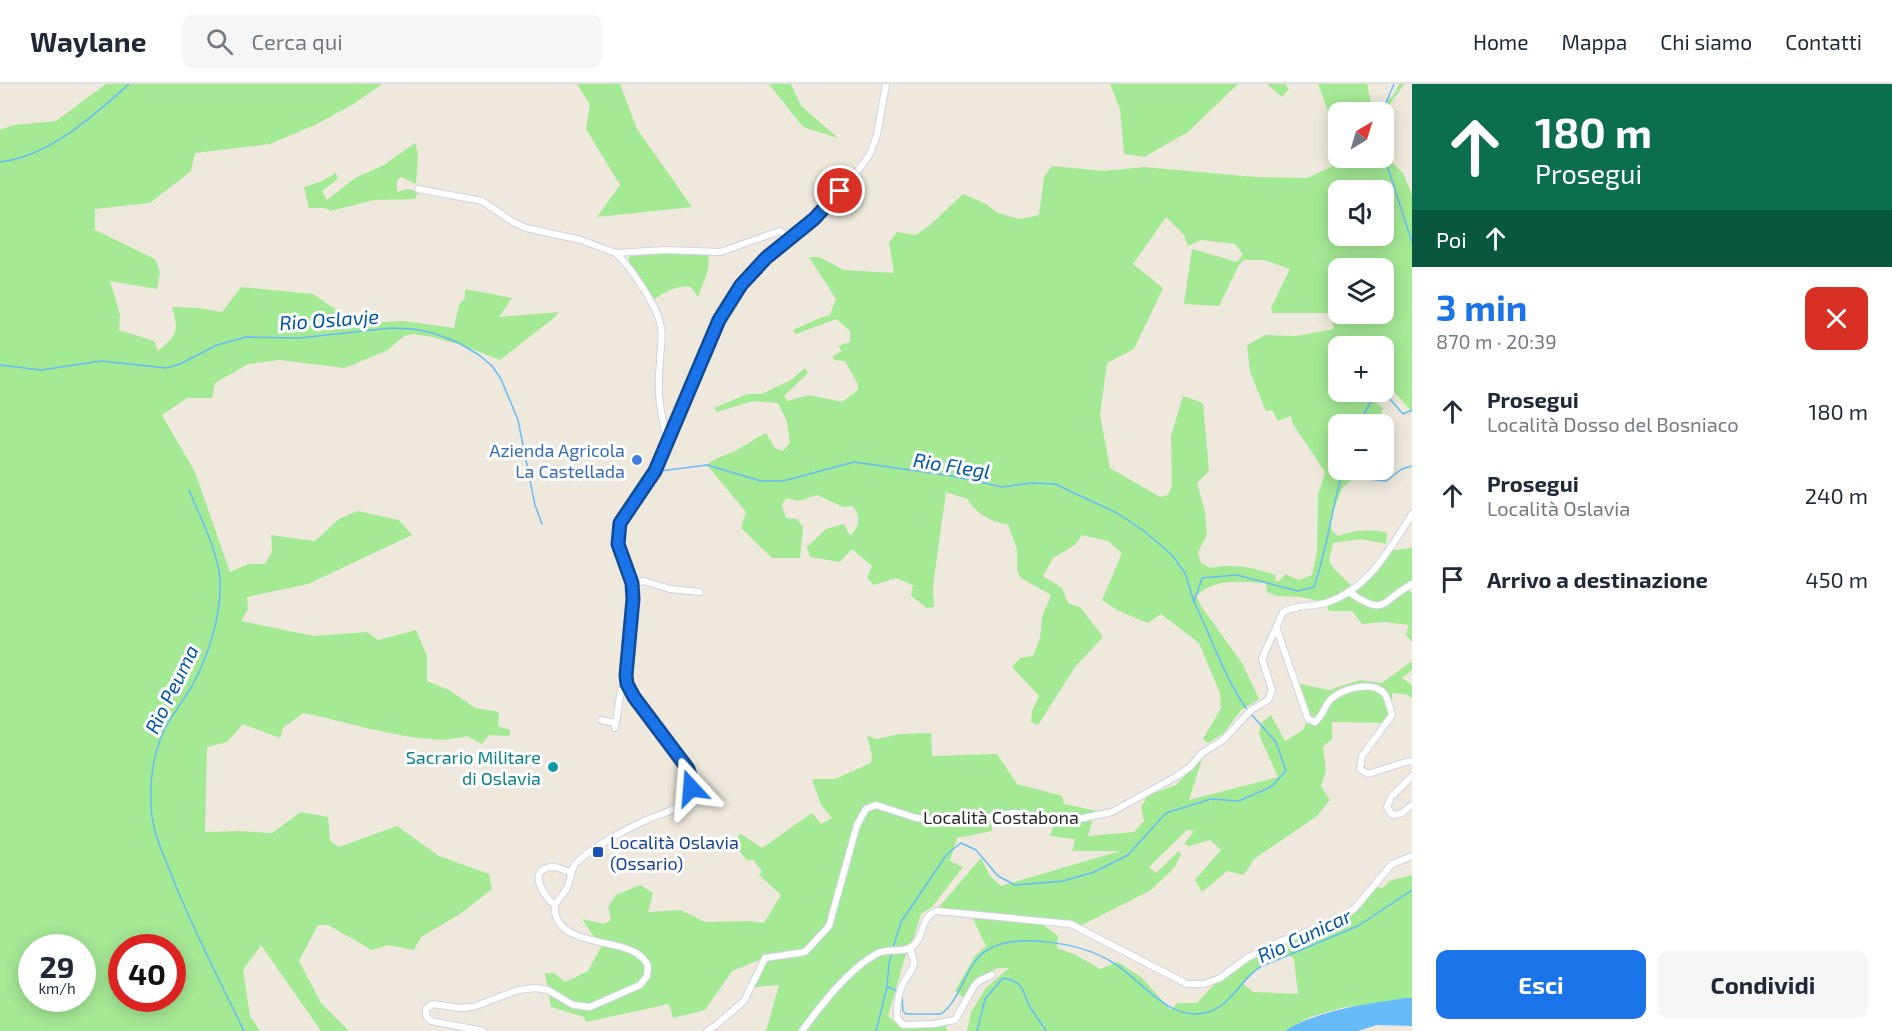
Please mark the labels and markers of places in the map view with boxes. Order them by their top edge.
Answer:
pin [814,165,865,216]
place label: Azienda Agricola La Castellada [489,439,625,482]
marker: Azienda Agricola La Castellada [630,453,644,467]
place label: Sacrario Militare di Oslavia [406,746,541,789]
marker: Sacrario Militare di Oslavia [546,760,560,774]
place label: Località Oslavia (Ossario) [610,831,739,874]
marker: Località Oslavia (Ossario) [591,845,605,859]

